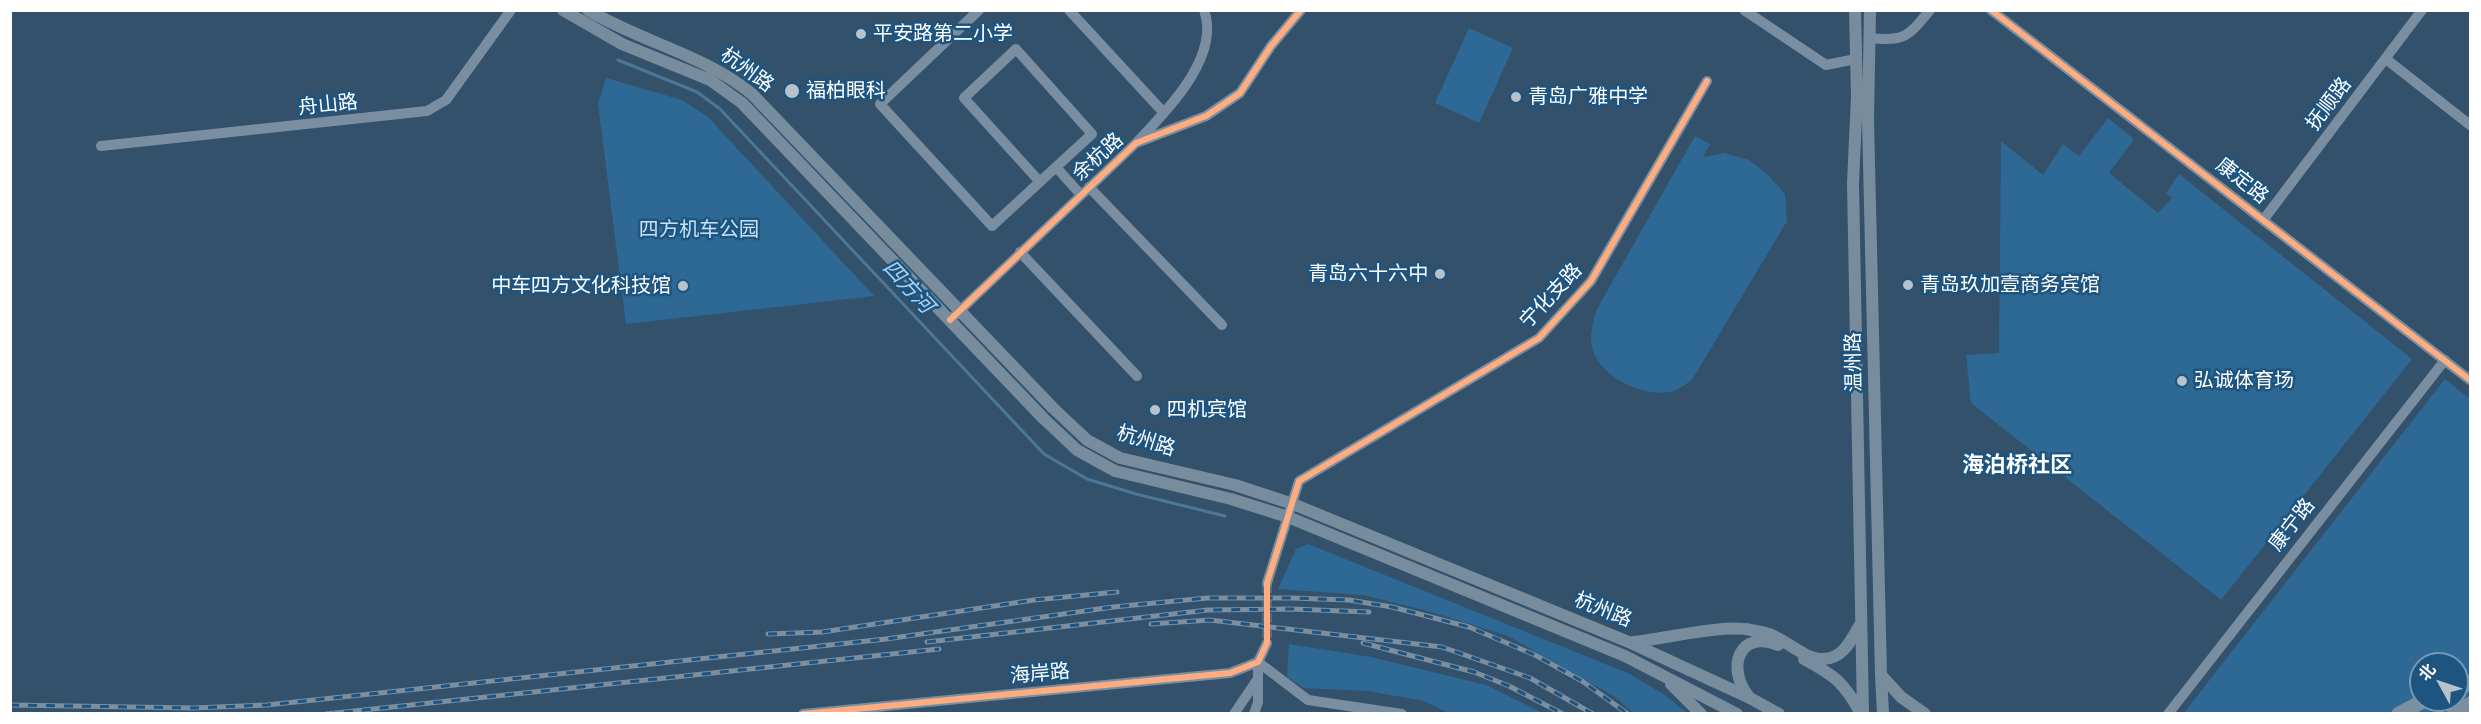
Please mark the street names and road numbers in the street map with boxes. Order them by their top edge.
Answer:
street label: 杭州路 [716,43,778,97]
street label: 抚顺路 [2301,73,2357,135]
street label: 舟山路 [297,90,359,120]
street label: 余杭路 [1068,128,1128,186]
street label: 康定路 [2211,153,2273,209]
street label: 宁化支路 [1515,259,1587,333]
street label: 温州路 [1841,332,1867,392]
street label: 杭州路 [1114,421,1178,461]
street label: 康宁路 [2264,494,2320,556]
street label: 杭州路 [1571,588,1635,632]
street label: 海岸路 [1009,659,1071,689]

